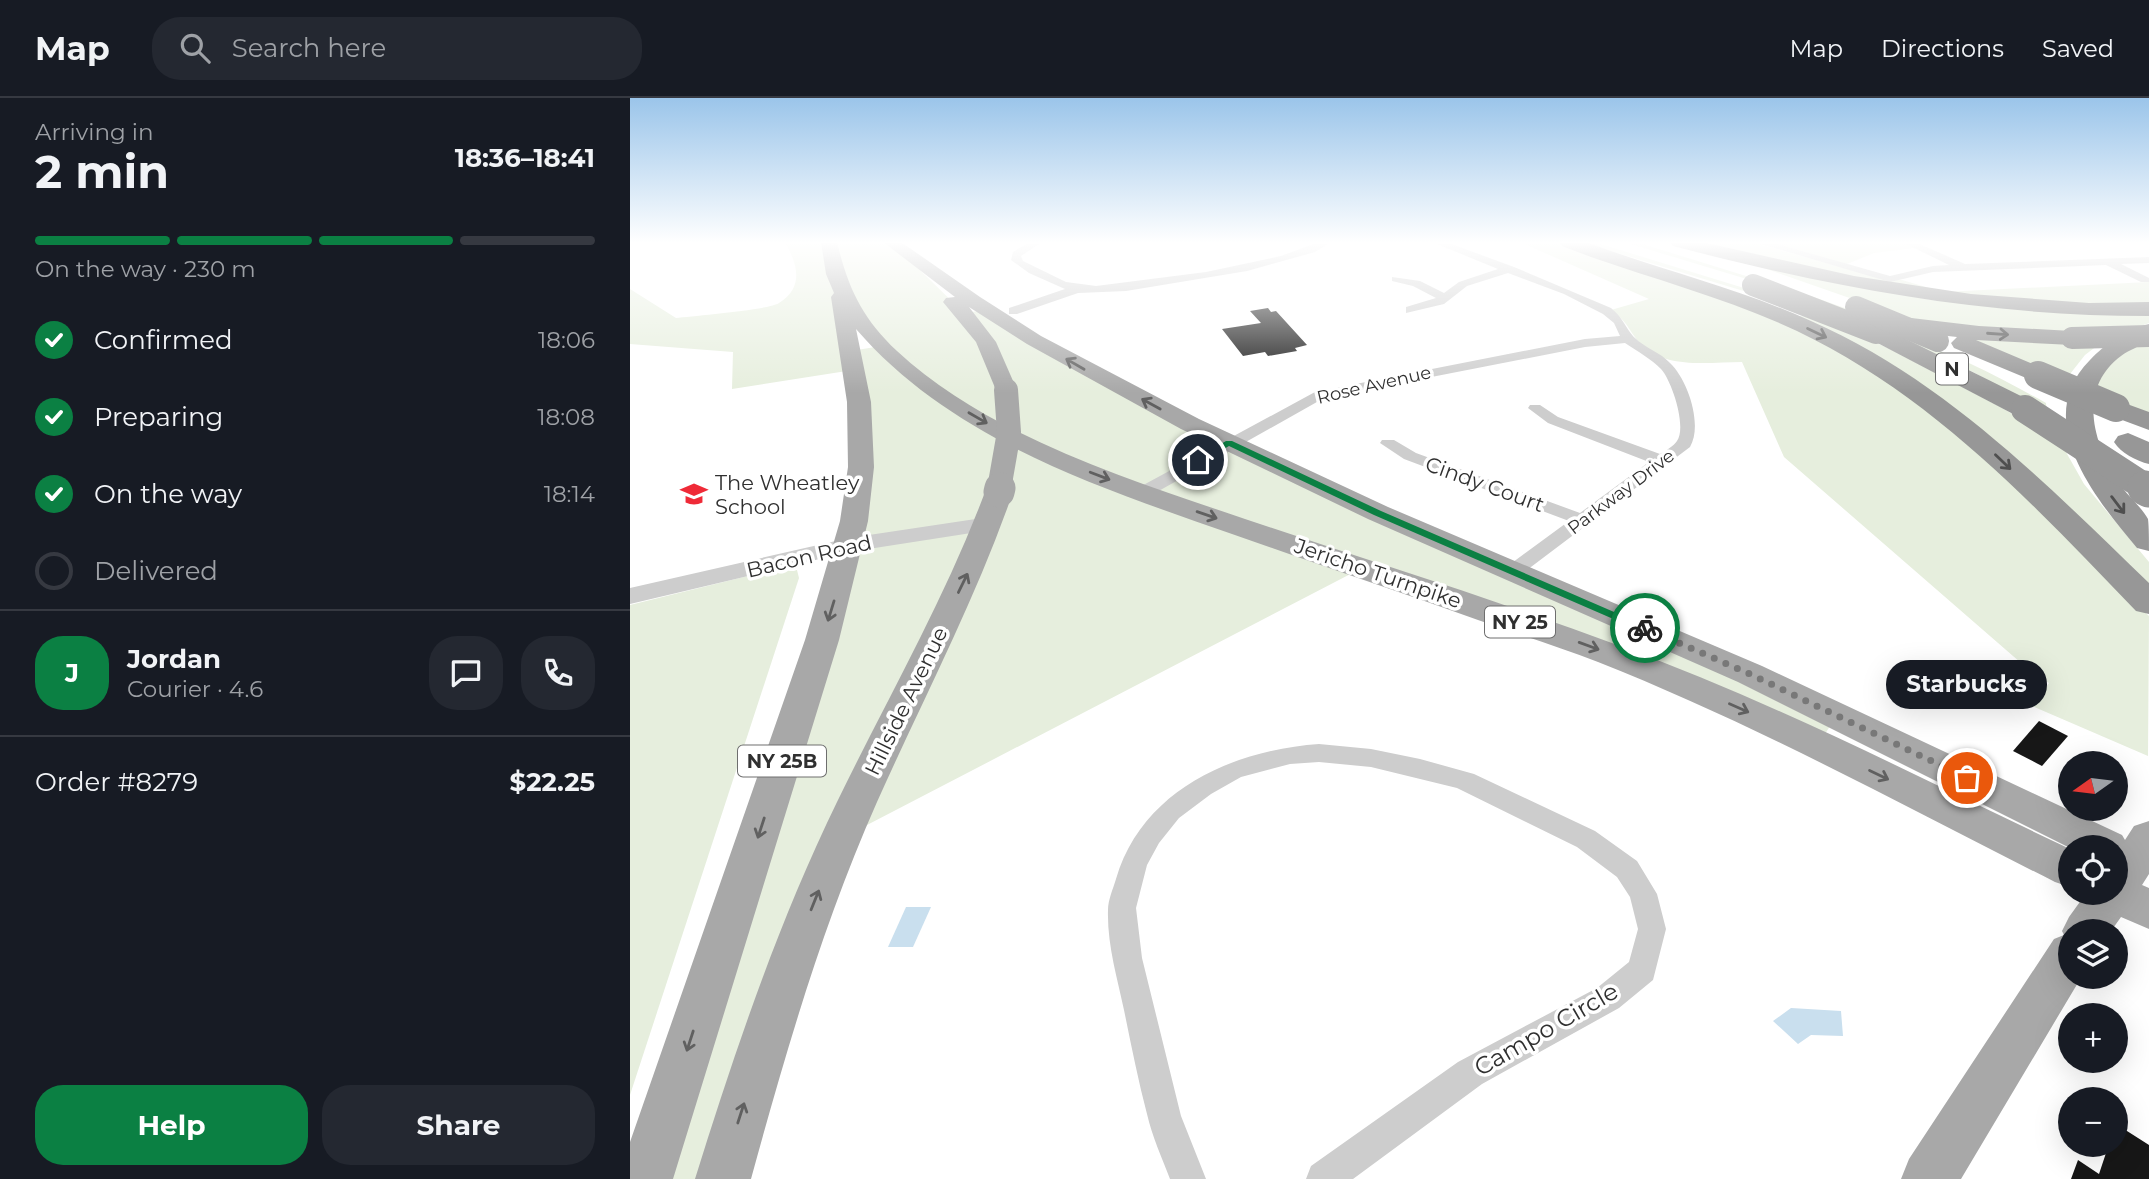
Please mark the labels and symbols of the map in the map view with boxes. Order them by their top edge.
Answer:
one-way arrow [1806,327,1827,340]
one-way arrow [1987,328,2009,341]
road number: N [1936,354,1968,384]
one-way arrow [1065,357,1086,370]
street label: Rose Avenue [1315,361,1433,409]
one-way arrow [1141,397,1161,411]
one-way arrow [968,411,988,425]
pin [1168,430,1228,490]
street label: Parkway Drive [1563,445,1679,539]
street label: Cindy Court [1422,451,1548,517]
one-way arrow [1995,453,2012,470]
place label: The Wheatley School [715,470,860,519]
one-way arrow [1088,471,1110,484]
school or university icon: The Wheatley School [679,479,709,509]
one-way arrow [2111,495,2125,514]
one-way arrow [1195,510,1217,522]
street label: Bacon Road [744,529,874,583]
street label: Jericho Turnpike [1290,532,1465,613]
one-way arrow [957,573,970,594]
courier [1610,593,1680,663]
one-way arrow [824,600,836,622]
road number: NY 25 [1485,607,1555,638]
street label: Hillside Avenue [859,623,953,779]
one-way arrow [1577,641,1599,653]
callout: Starbucks [1886,659,2048,708]
one-way arrow [1727,702,1749,715]
road number: NY 25B [738,746,826,776]
pin [1937,748,1997,808]
north arrow [2058,751,2128,821]
one-way arrow [1868,768,1889,782]
one-way arrow [753,816,766,838]
one-way arrow [810,890,823,911]
street label: Campo Circle [1469,976,1623,1082]
one-way arrow [683,1030,696,1052]
one-way arrow [735,1102,748,1124]

